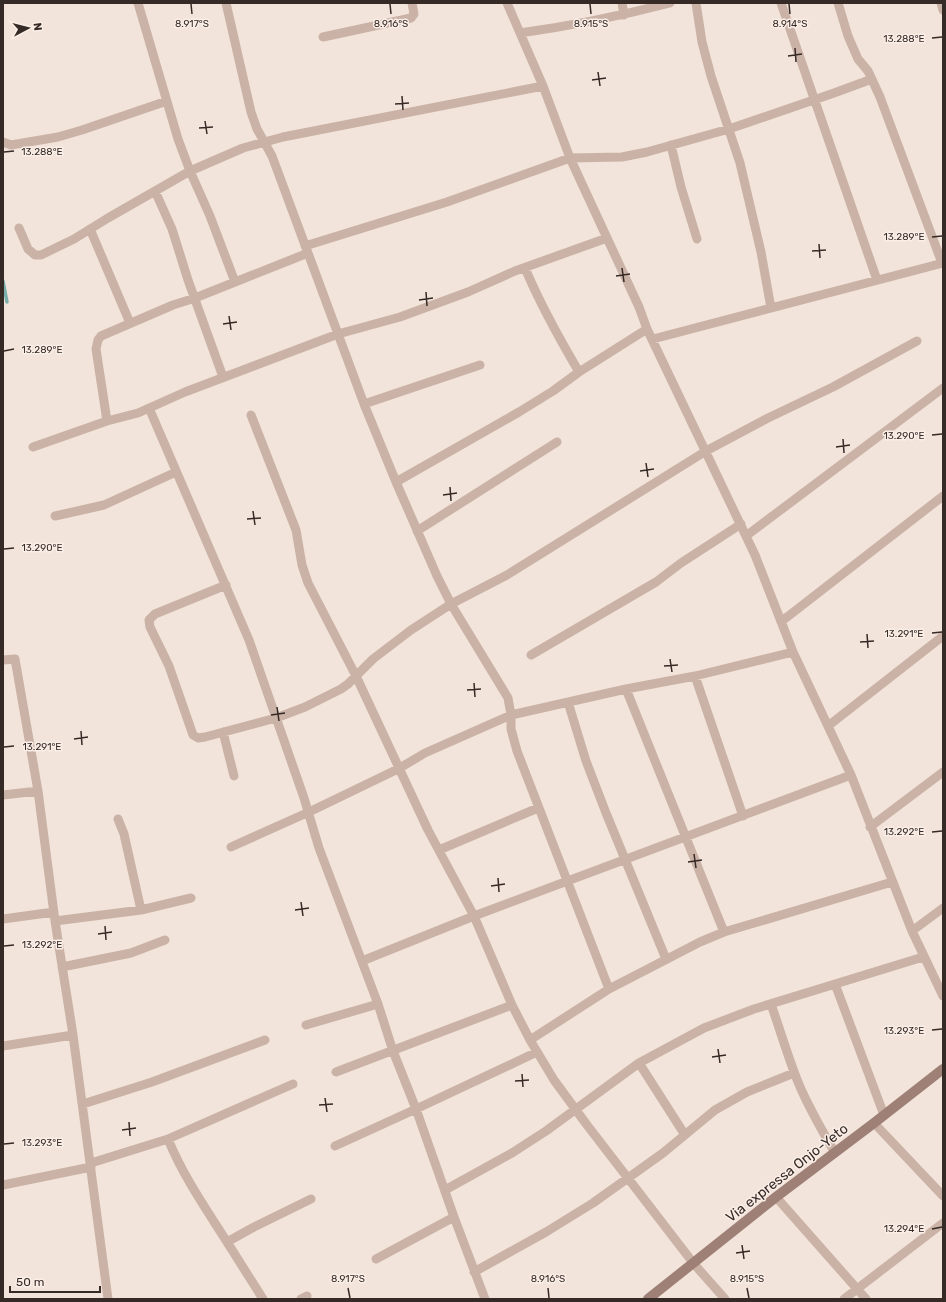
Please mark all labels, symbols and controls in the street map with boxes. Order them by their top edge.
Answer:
north arrow [8,8,48,48]
text: 8.917°S [175,18,209,30]
text: 8.916°S [374,18,408,30]
text: 8.915°S [574,18,608,30]
text: 8.914°S [773,18,807,30]
text: N [30,22,44,32]
text: 13.288°E [883,33,925,45]
text: 13.288°E [21,146,63,158]
text: 13.289°E [884,231,924,243]
text: 13.289°E [22,344,62,356]
text: 13.290°E [884,430,924,442]
text: 13.290°E [22,542,62,554]
text: 13.291°E [885,628,923,640]
text: 13.291°E [23,741,61,753]
text: 13.292°E [884,826,924,838]
text: 13.292°E [22,939,62,951]
text: 13.293°E [884,1025,924,1037]
street label: Via expressa Onjo-Yeto [723,1120,851,1226]
text: 13.293°E [22,1137,62,1149]
text: 13.294°E [884,1223,924,1235]
scale bar [10,1268,100,1294]
text: 8.917°S [331,1273,365,1285]
text: 8.916°S [531,1273,565,1285]
text: 8.915°S [730,1273,764,1285]
text: 50 m [16,1275,44,1289]

